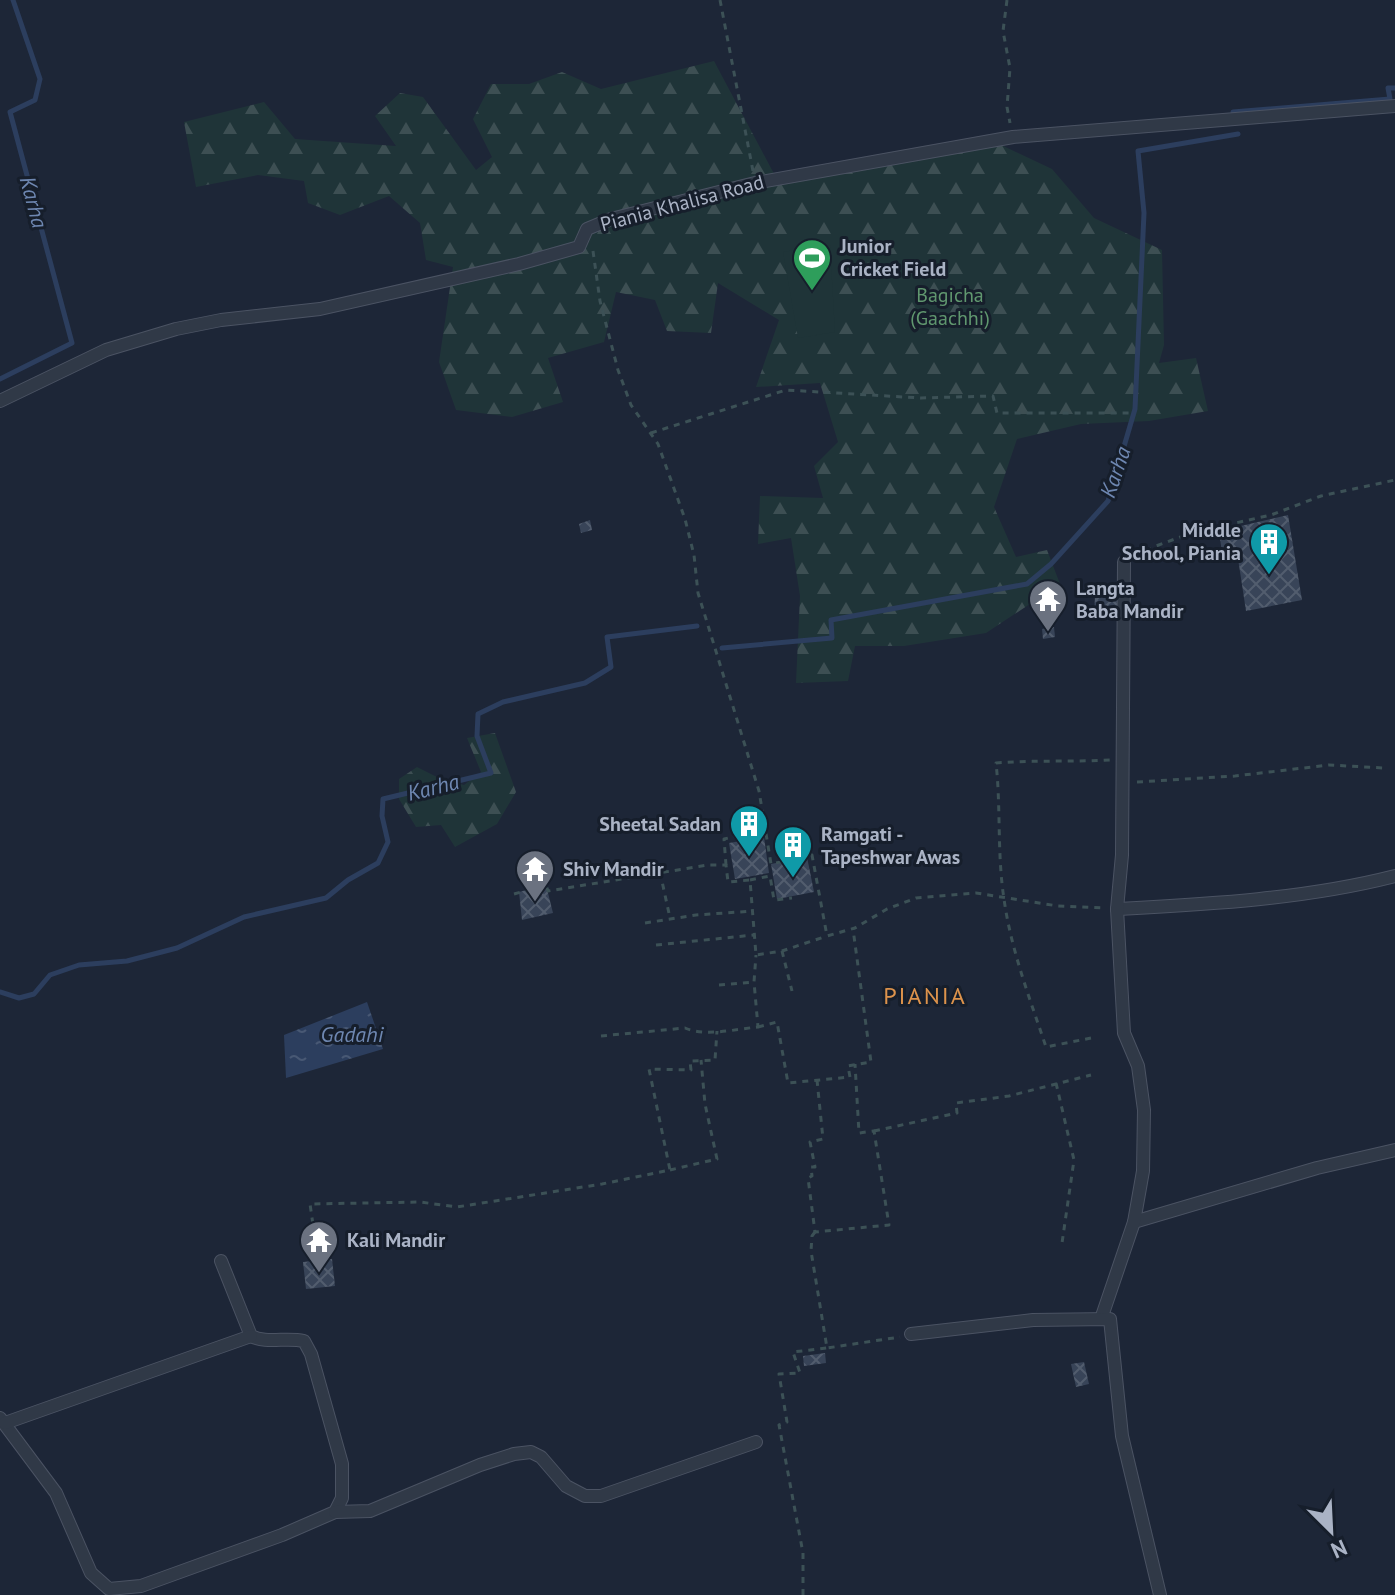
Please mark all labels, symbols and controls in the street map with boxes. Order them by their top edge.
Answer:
street label: Piania Khalisa Road [597,169,767,237]
water label: Karha [14,173,54,231]
place label: Junior Cricket Field [839,233,946,282]
sports icon: Junior Cricket Field [791,237,833,292]
park label: Bagicha (Gaachhi) [910,282,990,331]
water label: Karha [1093,442,1137,501]
place label: Middle School, Piania [1122,517,1241,566]
building icon: Middle School, Piania [1248,521,1290,576]
place label: Langta Baba Mandir [1076,575,1183,624]
temple icon: Langta Baba Mandir [1027,578,1069,633]
water label: Karha [404,767,462,807]
building icon: Sheetal Sadan [728,803,770,858]
place label: Sheetal Sadan [599,811,721,837]
place label: Ramgati - Tapeshwar Awas [821,821,960,870]
building icon: Ramgati - Tapeshwar Awas [772,824,814,879]
temple icon: Shiv Mandir [514,848,556,903]
place label: Shiv Mandir [563,856,664,882]
district label: PIANIA [883,980,967,1011]
water label: Gadahi [321,1020,385,1048]
temple icon: Kali Mandir [298,1219,340,1274]
place label: Kali Mandir [347,1227,445,1253]
north arrow [1291,1491,1371,1571]
text: N [1327,1534,1351,1565]

